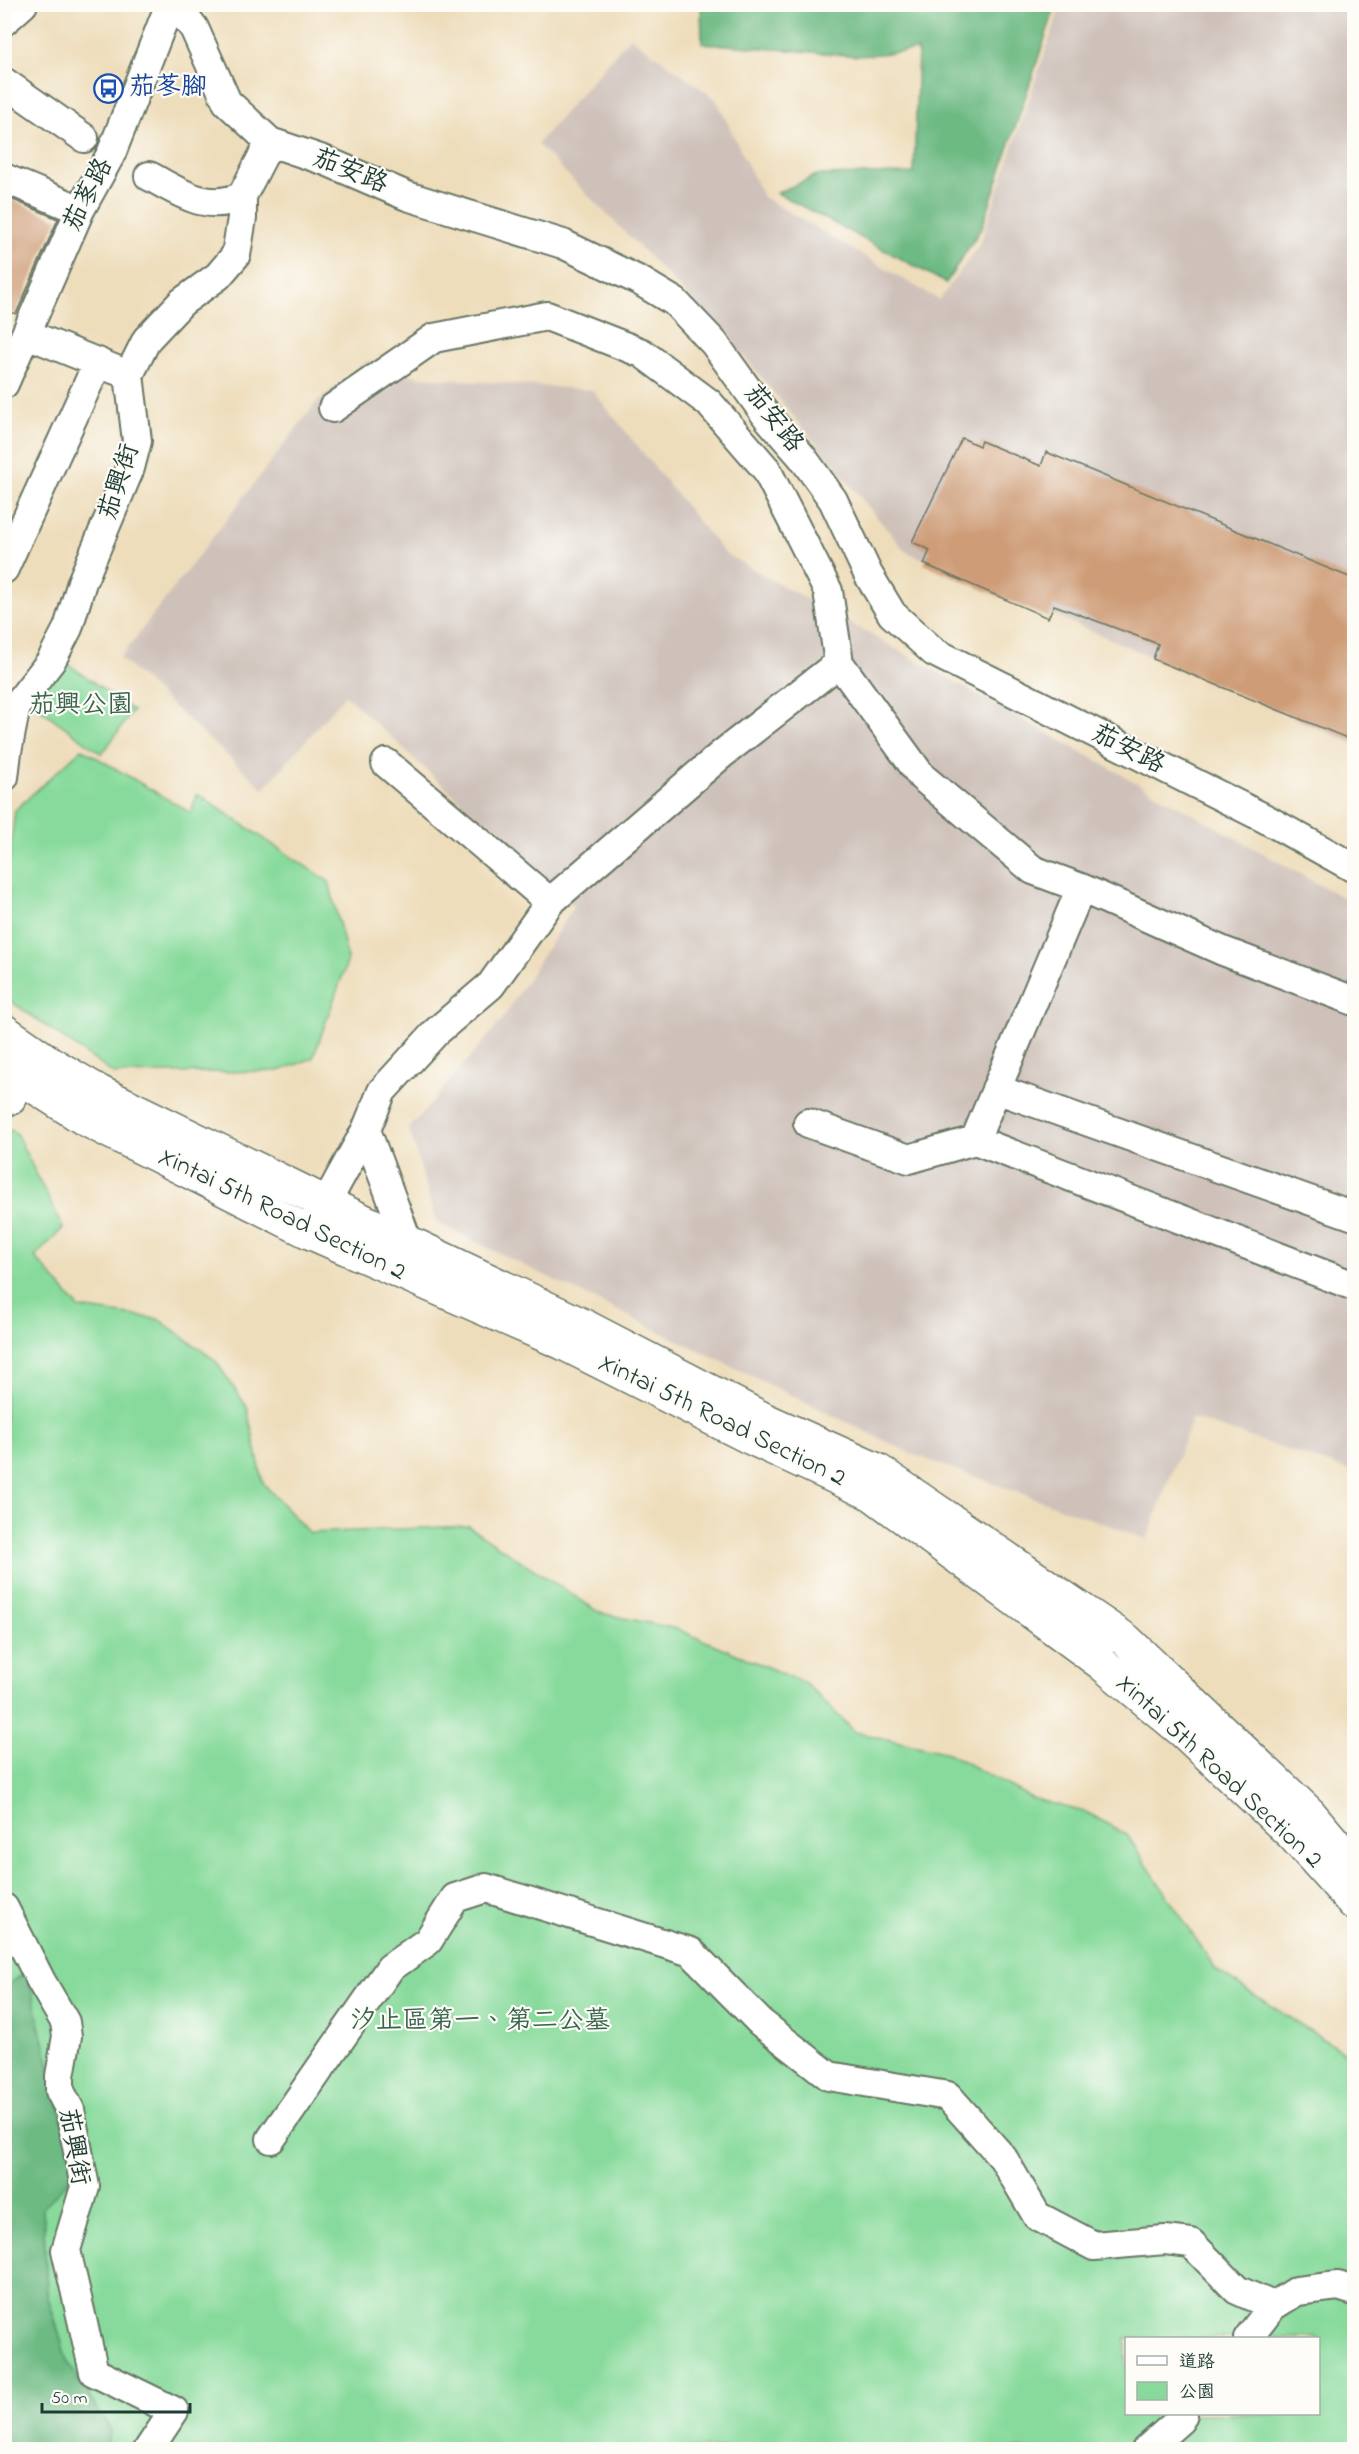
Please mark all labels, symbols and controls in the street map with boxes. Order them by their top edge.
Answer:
place label: 茄苳腳 [129,69,207,107]
bus stop icon: 茄苳腳 [92,72,124,104]
street label: 茄安路 [307,140,393,204]
street label: 茄苳路 [54,152,124,238]
street label: 茄安路 [734,377,812,461]
street label: 茄興街 [90,439,150,525]
park label: 茄興公園 [29,687,133,725]
street label: 茄安路 [1085,715,1171,785]
street label: Xintai 5th Road Section 2 [152,1139,412,1292]
street label: Xintai 5th Road Section 2 [592,1345,852,1498]
street label: Xintai 5th Road Section 2 [1107,1666,1331,1878]
park label: 汐止區第一、第二公墓 [350,2003,610,2041]
street label: 茄興街 [48,2105,98,2189]
legend [1125,2337,1320,2415]
text: 道路 [1179,2350,1215,2376]
scale bar [42,2376,190,2414]
text: 公園 [1179,2380,1215,2406]
text: 50 m [51,2386,88,2412]

